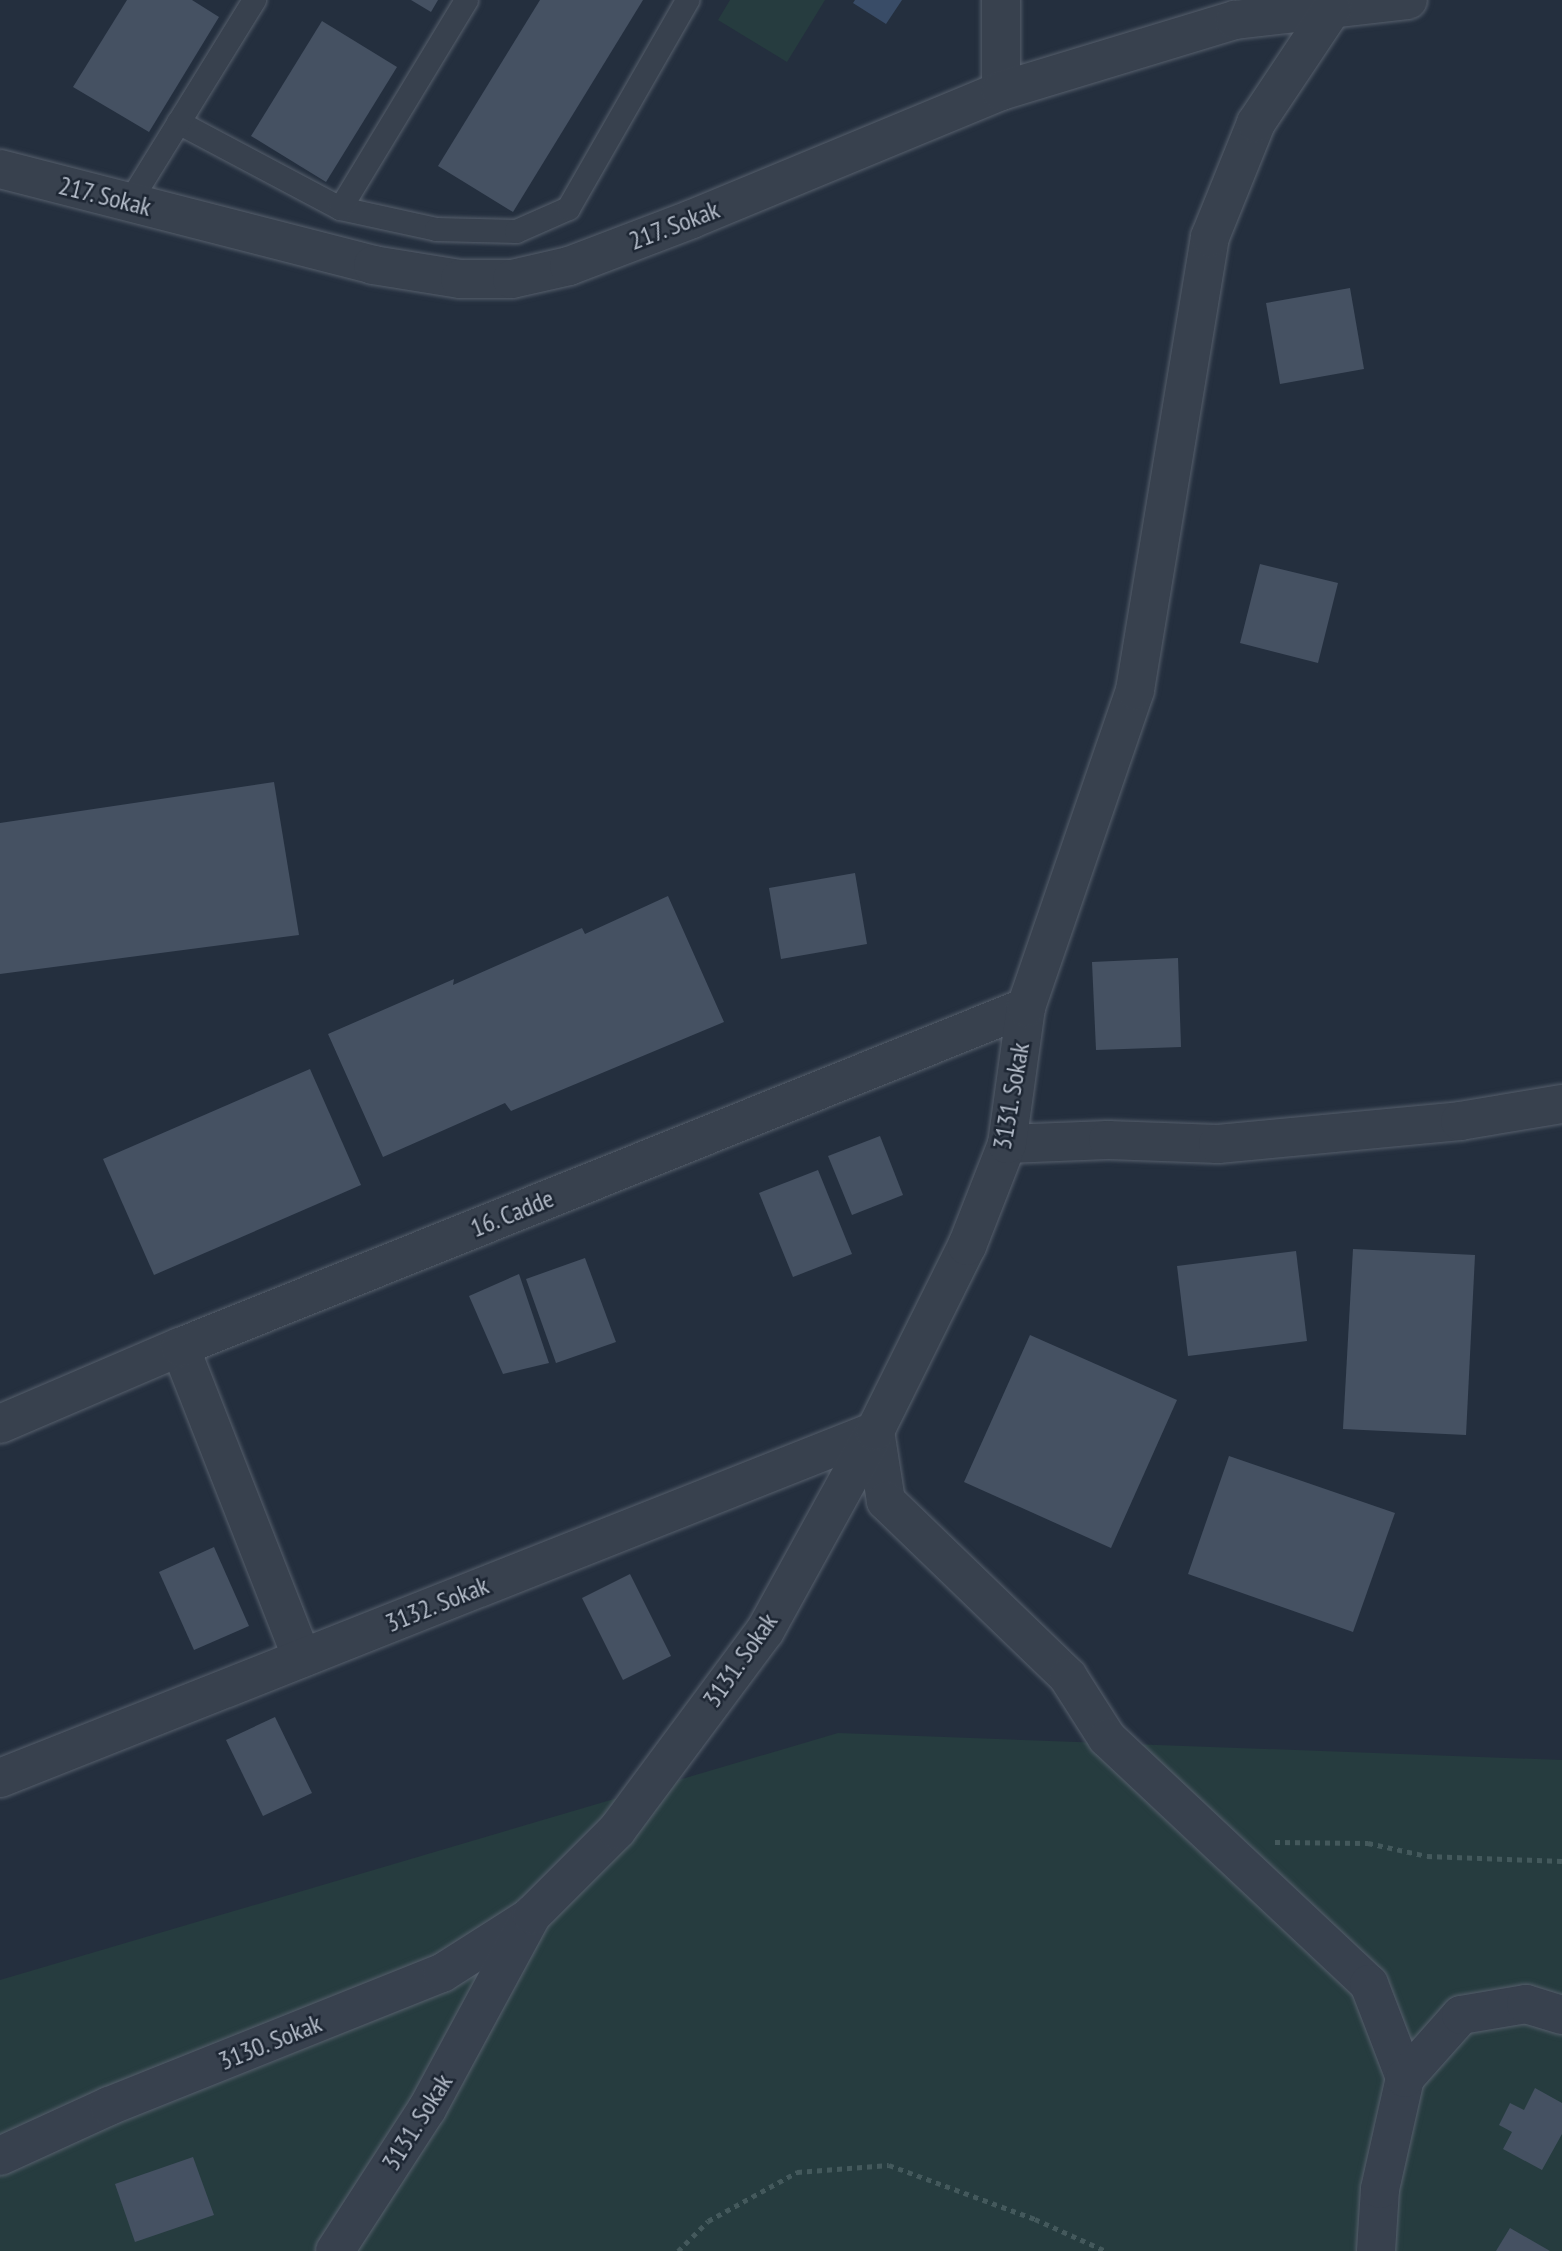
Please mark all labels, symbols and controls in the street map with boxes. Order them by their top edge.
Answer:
street label: 217. Sokak [55,169,155,223]
street label: 217. Sokak [624,193,724,257]
street label: 3131. Sokak [986,1039,1036,1153]
street label: 16. Cadde [465,1182,559,1244]
street label: 3132. Sokak [380,1569,494,1639]
street label: 3131. Sokak [696,1606,784,1714]
street label: 3130. Sokak [213,2007,327,2077]
street label: 3131. Sokak [375,2067,459,2177]

